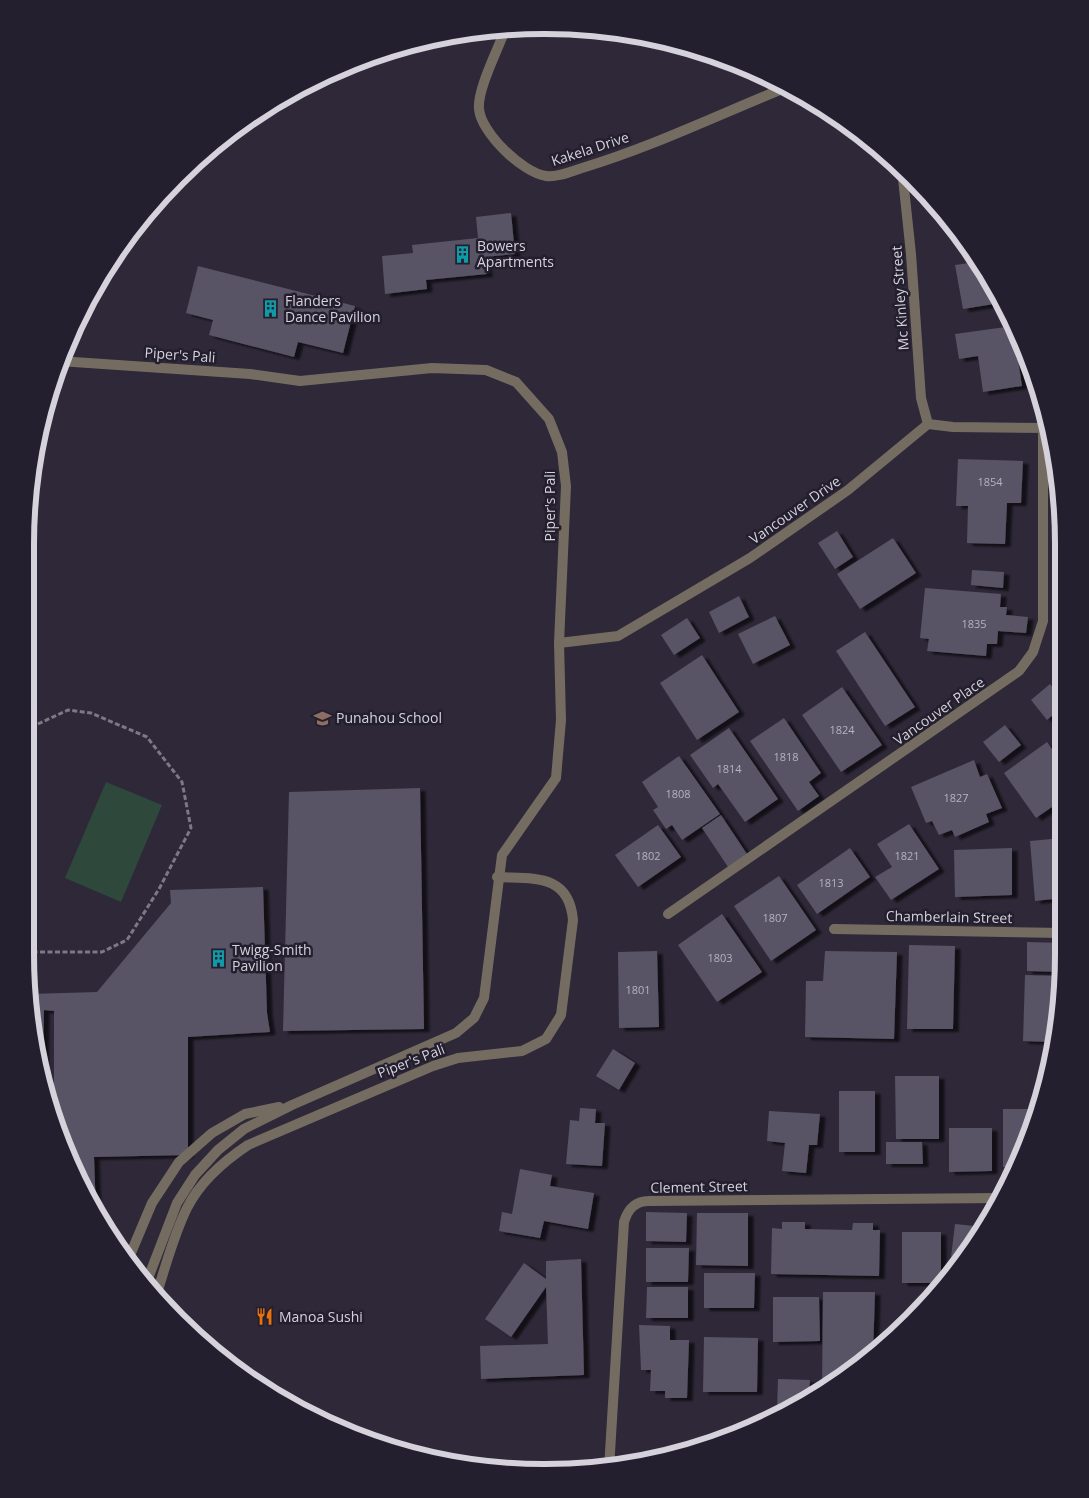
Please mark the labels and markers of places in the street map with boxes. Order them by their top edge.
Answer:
place label: Bowers Apartments [477,236,554,271]
building icon: Bowers Apartments [453,244,473,264]
place label: Flanders Dance Pavilion [285,291,381,326]
building icon: Flanders Dance Pavilion [261,299,281,319]
school or university icon: Punahou School [312,708,332,728]
place label: Punahou School [336,708,442,727]
place label: Twigg-Smith Pavilion [232,940,312,975]
building icon: Twigg-Smith Pavilion [208,948,228,968]
restaurant icon: Manoa Sushi [255,1307,275,1327]
place label: Manoa Sushi [279,1307,363,1326]

